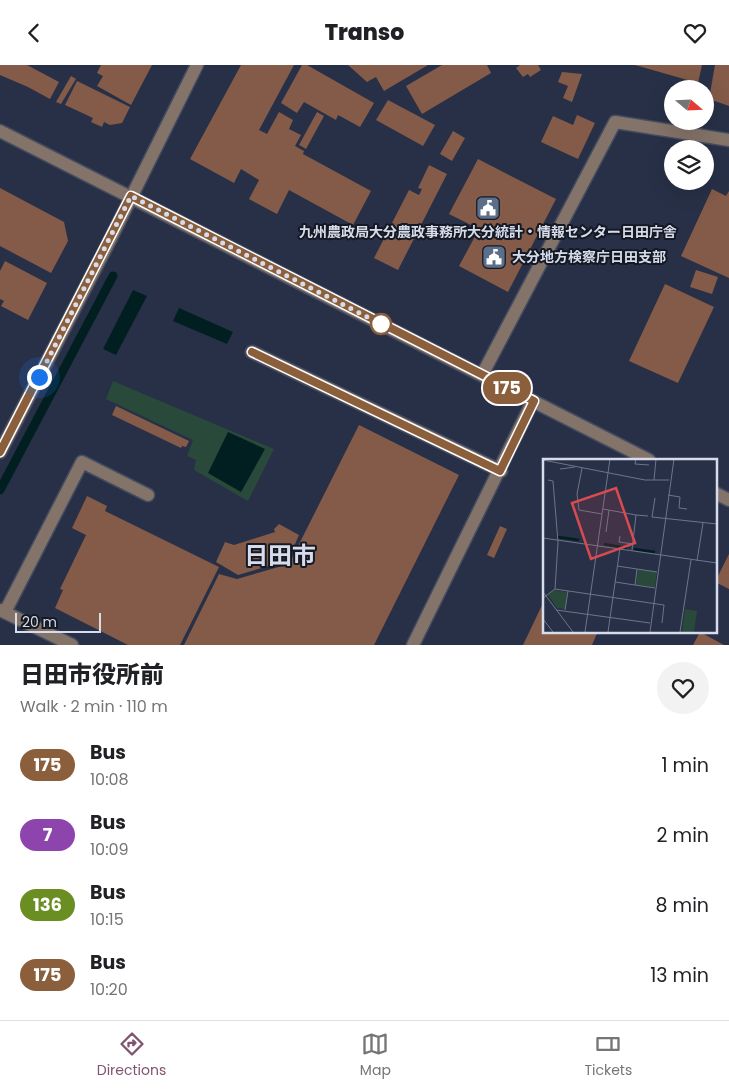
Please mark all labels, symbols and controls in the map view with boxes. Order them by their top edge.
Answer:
text: Transo [325,17,404,48]
icon: back [20,19,48,47]
icon: heart [681,19,709,47]
north arrow [664,80,714,130]
map controls [664,80,714,190]
button: layers [664,140,714,190]
public building icon: 九州農政局大分農政事務所大分統計・情報センター日田庁舎 [475,195,501,221]
place label: 九州農政局大分農政事務所大分統計・情報センター日田庁舎 [299,222,677,242]
public building icon: 大分地方検察庁日田支部 [481,244,507,270]
place label: 大分地方検察庁日田支部 [512,247,666,267]
unlabelled marker [370,313,392,335]
your location [27,365,52,390]
line badge: 175 [478,372,536,404]
text: 175 [493,375,521,400]
inset map [543,459,716,633]
district label: 日田市 [244,539,316,572]
scale bar [15,610,101,633]
text: 20 m [22,612,57,632]
text: 日田市役所前 [20,658,164,691]
button: heart [657,662,709,714]
text: Walk · 2 min · 110 m [20,695,168,718]
text: Bus [90,739,126,766]
text: 175 [33,752,62,777]
text: 1 min [661,752,709,779]
text: 10:08 [90,768,129,791]
text: Bus [90,809,126,836]
text: 7 [43,822,52,847]
text: 2 min [657,822,709,849]
text: 10:09 [90,838,129,861]
text: Bus [90,879,126,906]
text: 136 [33,892,62,917]
text: 8 min [656,892,709,919]
text: 10:15 [90,908,124,931]
text: Bus [90,949,126,976]
text: 175 [33,962,62,987]
text: 13 min [650,962,709,989]
text: 10:20 [90,978,128,1001]
tab: Directions [97,1030,166,1081]
tab: Map [360,1030,391,1081]
tab: Tickets [584,1030,632,1081]

